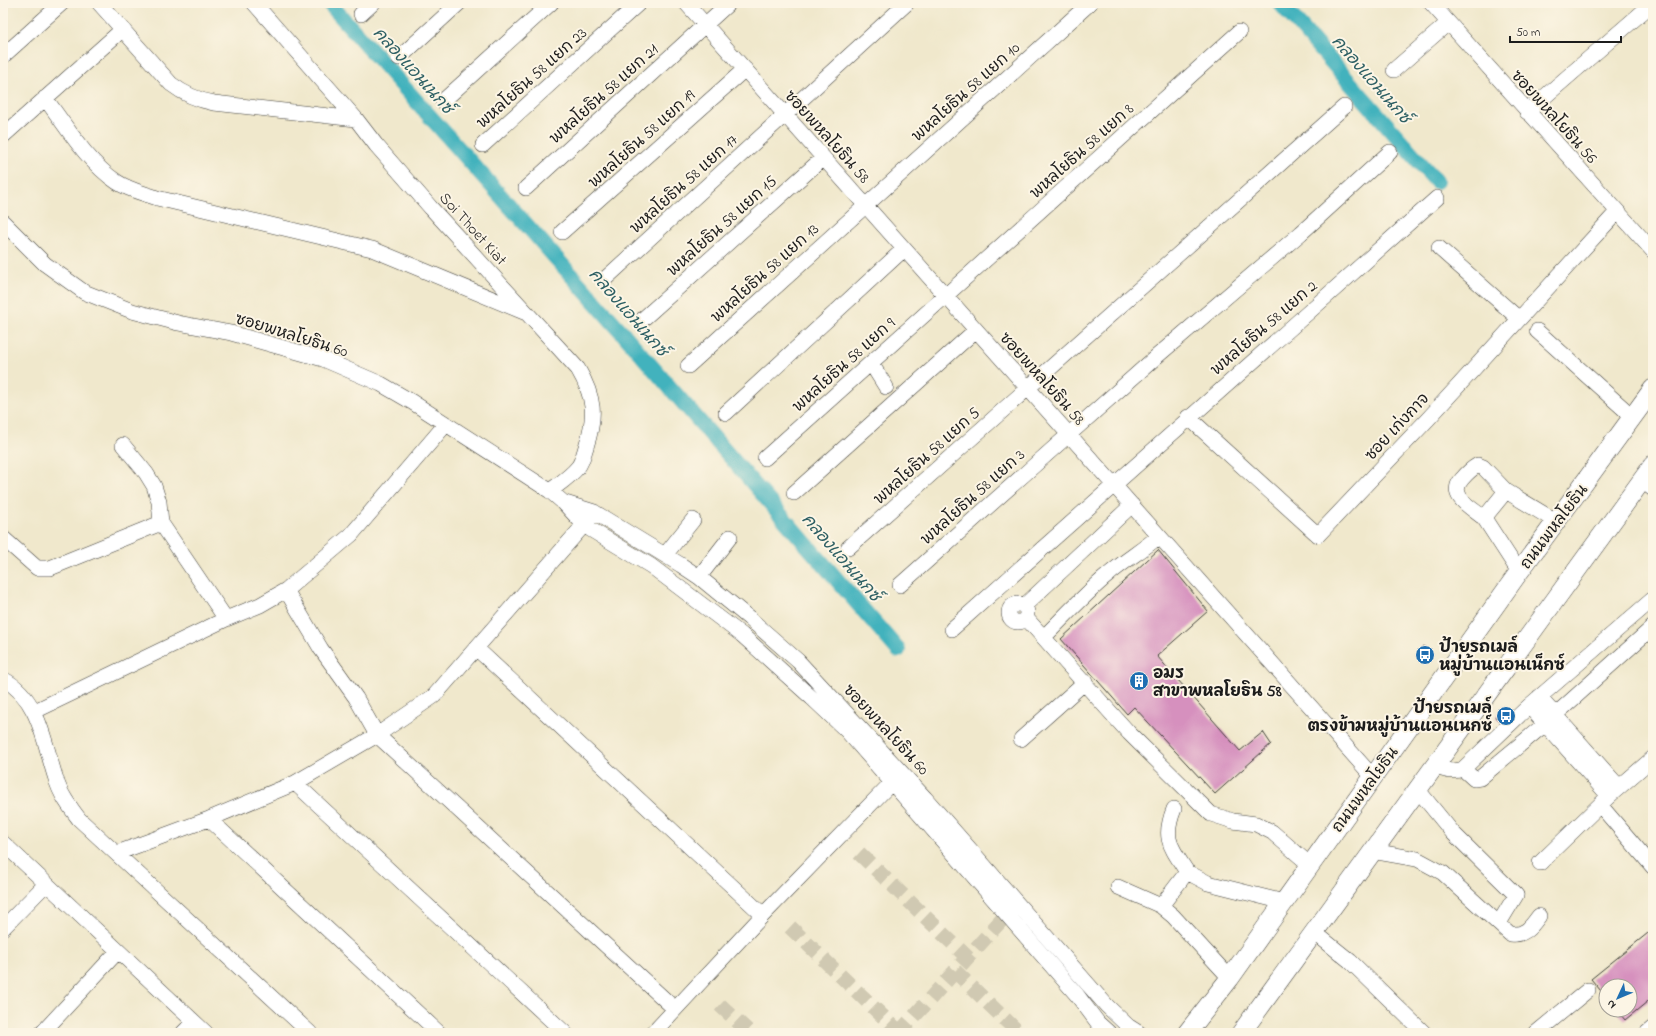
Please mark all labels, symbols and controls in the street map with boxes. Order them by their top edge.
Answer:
scale bar [1510,18,1621,44]
street label: พหลโยธิน 58 แยก 23 [471,21,593,135]
water label: คลองแอนเนกซ์ [367,22,462,123]
text: 50 m [1516,24,1540,42]
water label: คลองแอนเนกซ์ [1325,30,1419,133]
street label: พหลโยธิน 58 แยก 10 [906,36,1026,148]
street label: พหลโยธิน 58 แยก 21 [544,38,664,150]
street label: ซอยพหลโยธิน 56 [1505,64,1603,170]
street label: พหลโยธิน 58 แยก 19 [583,84,701,194]
street label: ซอยพหลโยธิน 58 [778,85,876,189]
street label: พหลโยธิน 58 แยก 8 [1024,97,1140,205]
street label: พหลโยธิน 58 แยก 17 [624,128,744,240]
street label: พหลโยธิน 58 แยก 15 [661,170,783,283]
street label: Soi Thoet Kiat [433,187,513,272]
street label: พหลโยธิน 58 แยก 13 [705,217,825,329]
water label: คลองแอนเนกซ์ [582,263,676,366]
street label: พหลโยธิน 58 แยก 2 [1205,274,1323,382]
street label: ซอยพหลโยธิน 60 [232,306,351,365]
street label: พหลโยธิน 58 แยก 9 [787,312,902,419]
street label: ซอยพหลโยธิน 58 [993,327,1091,431]
street label: ซอย เก่งกาจ [1359,387,1435,467]
street label: พหลโยธิน 58 แยก 5 [868,401,986,511]
street label: พหลโยธิน 58 แยก 3 [915,443,1031,551]
street label: ถนนพหลโยธิน [1514,479,1595,575]
water label: คลองแอนเนกซ์ [795,508,889,611]
place label: ป้ายรถเมล์ หมู่บ้านแอนเน็กซ์ [1439,635,1565,678]
bus stop icon: ป้ายรถเมล์ หมู่บ้านแอนเน็กซ์ [1414,644,1436,666]
place label: อมร สาขาพหลโยธิน 58 [1153,662,1282,704]
building icon: อมร สาขาพหลโยธิน 58 [1128,670,1150,692]
street label: ซอยพหลโยธิน 60 [837,679,935,781]
place label: ป้ายรถเมล์ ตรงข้ามหมู่บ้านแอนเนกซ์ [1307,696,1492,739]
bus stop icon: ป้ายรถเมล์ ตรงข้ามหมู่บ้านแอนเนกซ์ [1495,705,1517,727]
street label: ถนนพหลโยธิน [1325,741,1405,838]
north arrow [1598,978,1638,1018]
text: N [1603,996,1620,1012]

